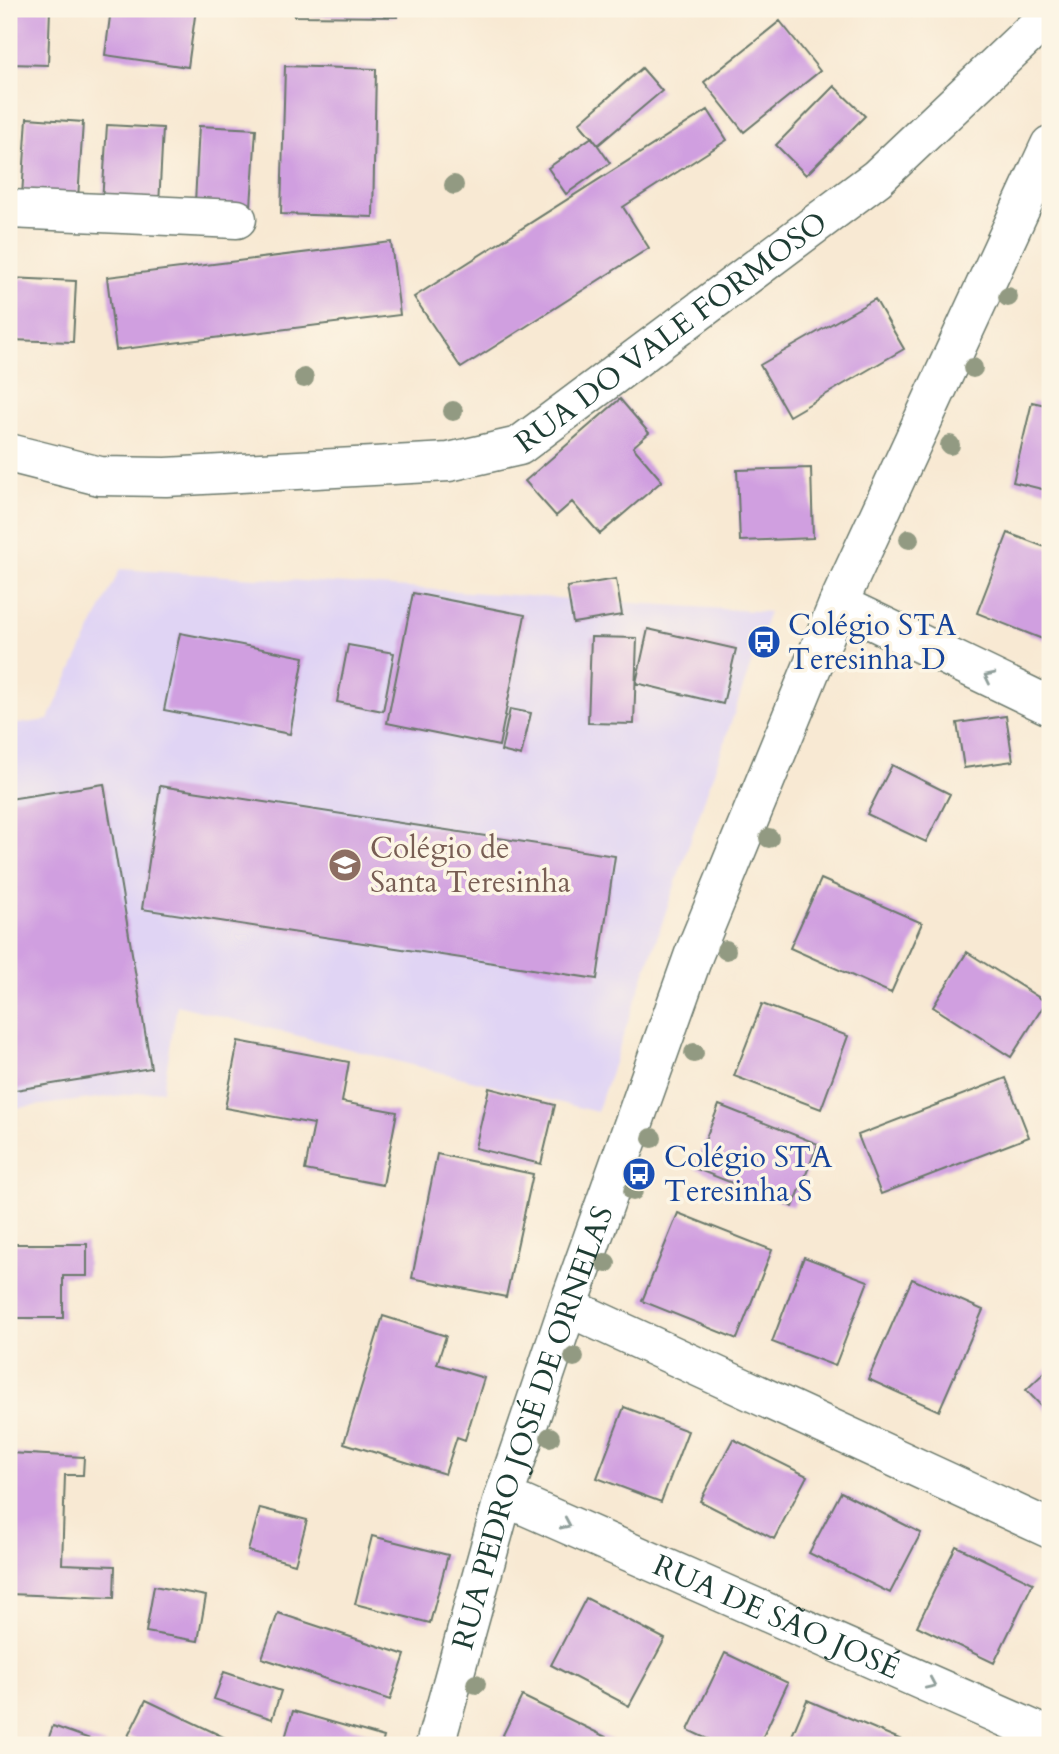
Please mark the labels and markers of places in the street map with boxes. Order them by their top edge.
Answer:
place label: Colégio STA Teresinha D [788,605,957,680]
bus stop icon: Colégio STA Teresinha D [745,623,783,661]
place label: Colégio de Santa Teresinha [370,828,571,903]
school or university icon: Colégio de Santa Teresinha [326,846,364,884]
place label: Colégio STA Teresinha S [664,1137,833,1212]
bus stop icon: Colégio STA Teresinha S [620,1155,658,1193]

